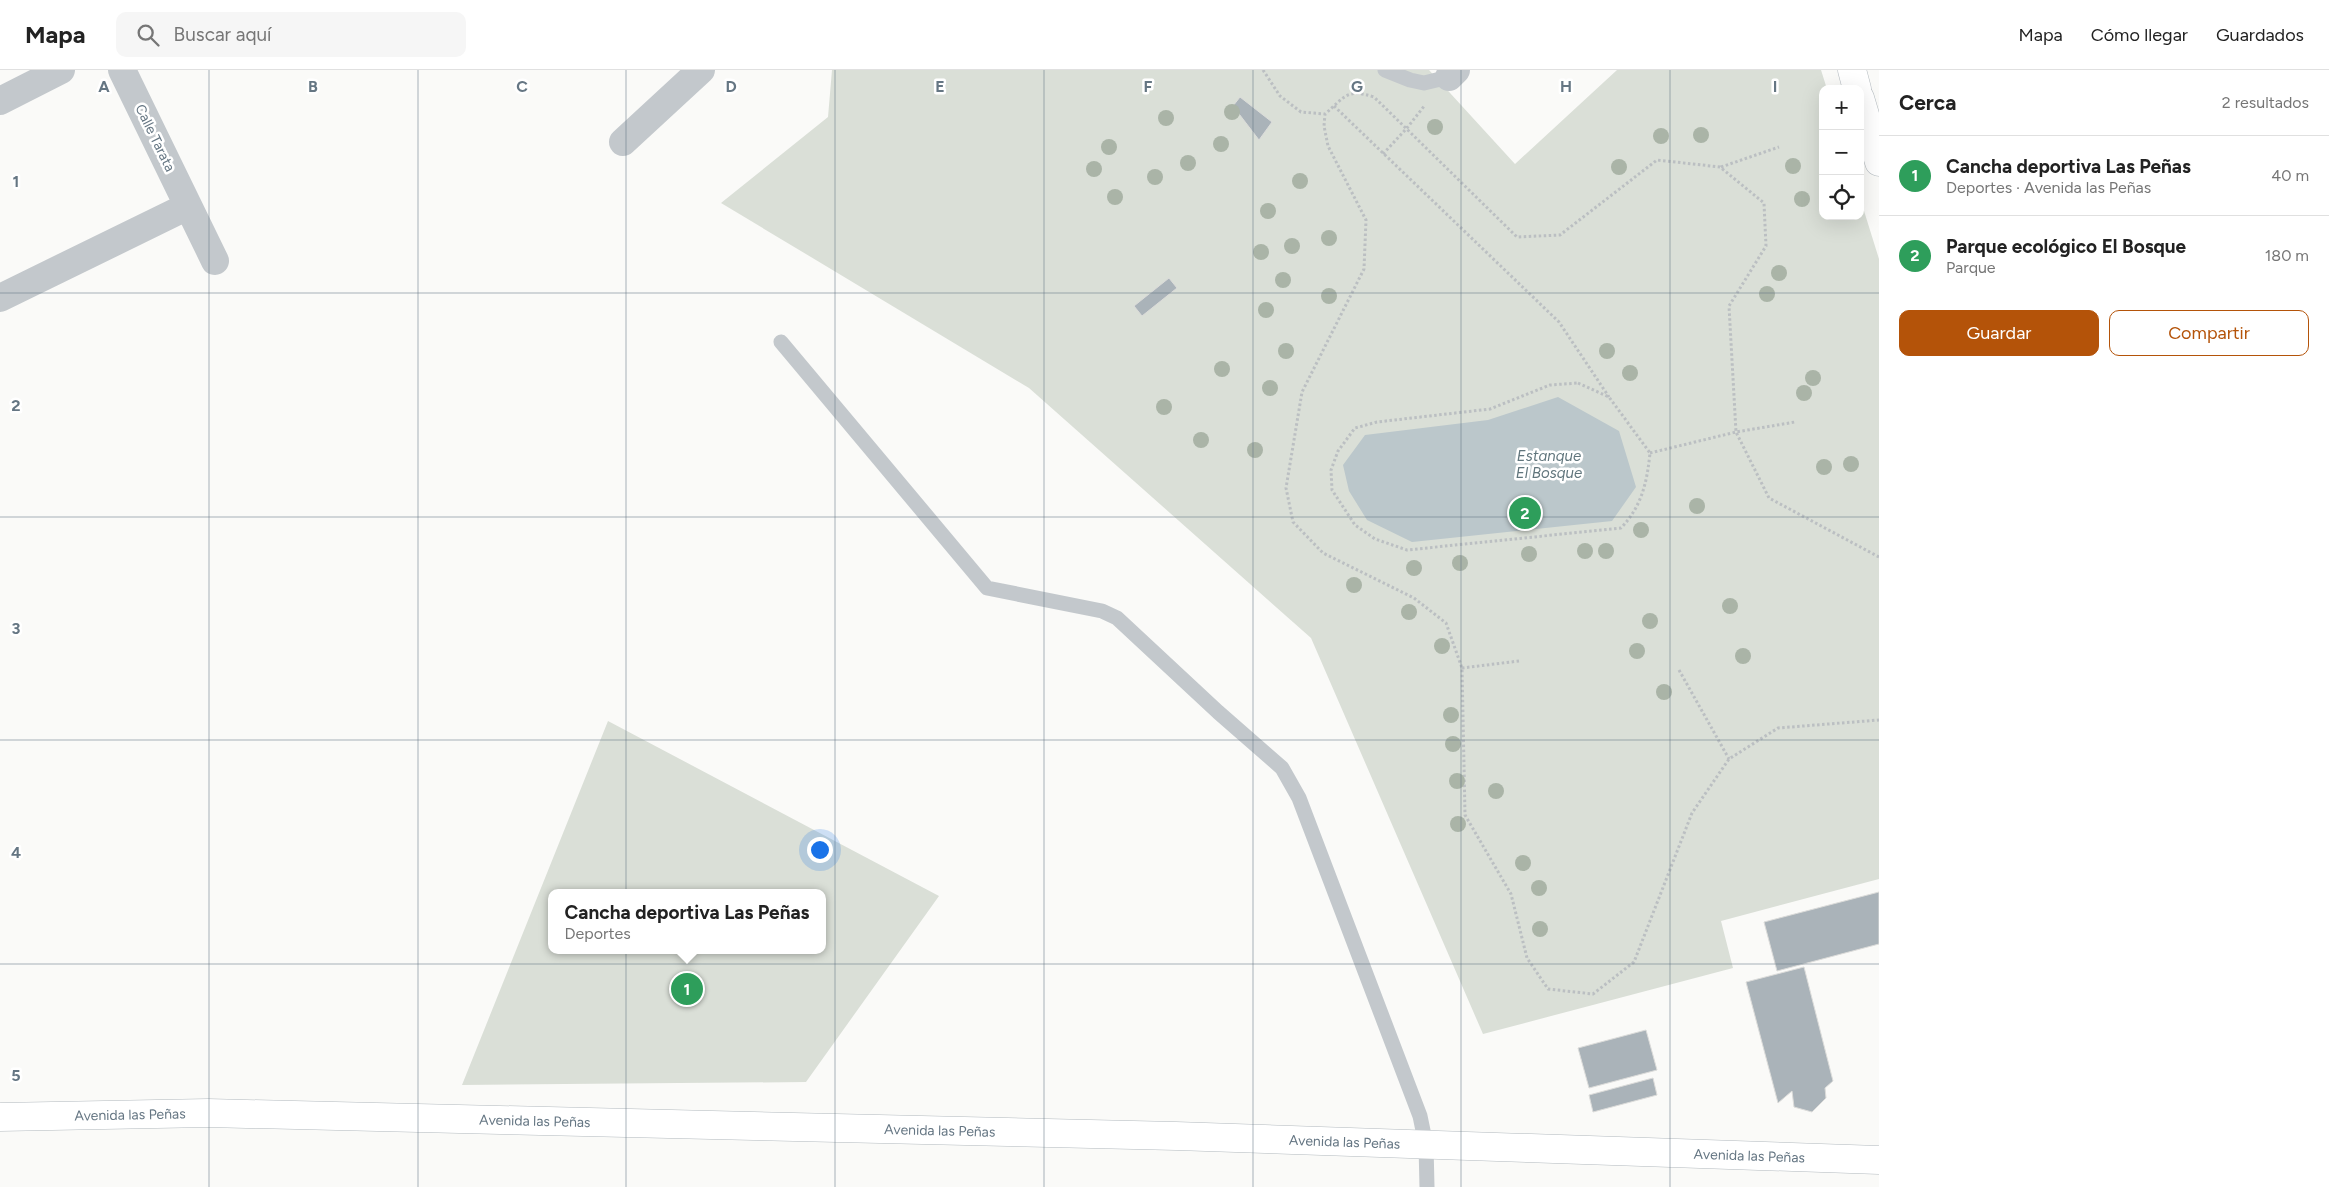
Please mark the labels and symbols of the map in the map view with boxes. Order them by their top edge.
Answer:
text: A [98,77,110,96]
text: B [308,77,318,96]
text: C [516,77,528,96]
text: D [725,77,737,96]
text: E [935,77,945,96]
text: F [1144,77,1153,96]
text: G [1351,77,1363,96]
text: H [1560,77,1572,96]
text: I [1773,77,1777,96]
street label: Calle Tarata [131,102,179,174]
text: 1 [13,172,19,191]
text: 2 [11,396,21,415]
water label: Estanque El Bosque [1516,447,1582,482]
pin: 2 [1509,494,1541,532]
text: 3 [12,619,21,638]
your location [807,837,833,863]
text: 4 [11,843,21,862]
pin: 1 [671,970,703,1008]
text: 5 [11,1066,21,1085]
street label: Avenida las Peñas [74,1105,186,1124]
street label: Avenida las Peñas [479,1111,591,1131]
street label: Avenida las Peñas [884,1121,996,1140]
street label: Avenida las Peñas [1289,1131,1401,1152]
street label: Avenida las Peñas [1693,1145,1805,1166]

